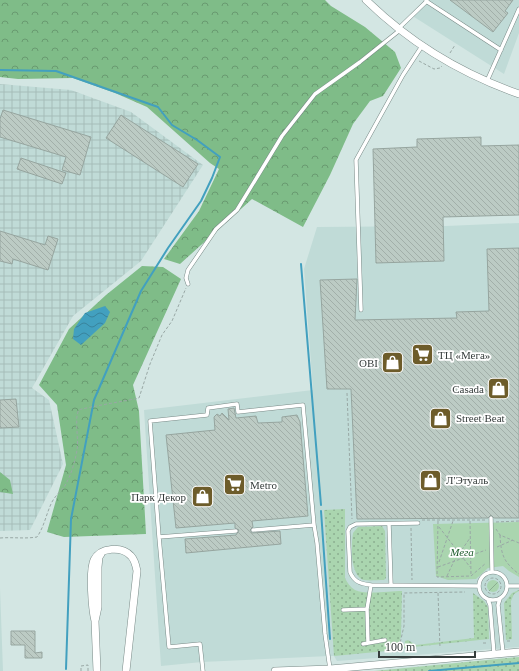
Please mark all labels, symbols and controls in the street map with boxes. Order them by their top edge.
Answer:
supermarket icon: ТЦ «Мега» [409,342,435,368]
place label: ТЦ «Мега» [438,349,490,361]
shop icon: OBI [380,350,406,376]
place label: OBI [359,357,378,369]
shop icon: Casada [486,376,512,402]
place label: Casada [452,383,484,395]
shop icon: Street Beat [428,405,454,431]
place label: Street Beat [456,412,505,424]
shop icon: Л'Этуаль [417,467,443,493]
supermarket icon: Metro [221,472,247,498]
place label: Л'Этуаль [446,474,488,486]
place label: Metro [250,479,277,491]
shop icon: Парк Декор [189,484,215,510]
place label: Парк Декор [131,491,186,503]
park label: Мега [449,546,474,558]
scale bar [379,633,475,659]
text: 100 m [385,640,416,654]

